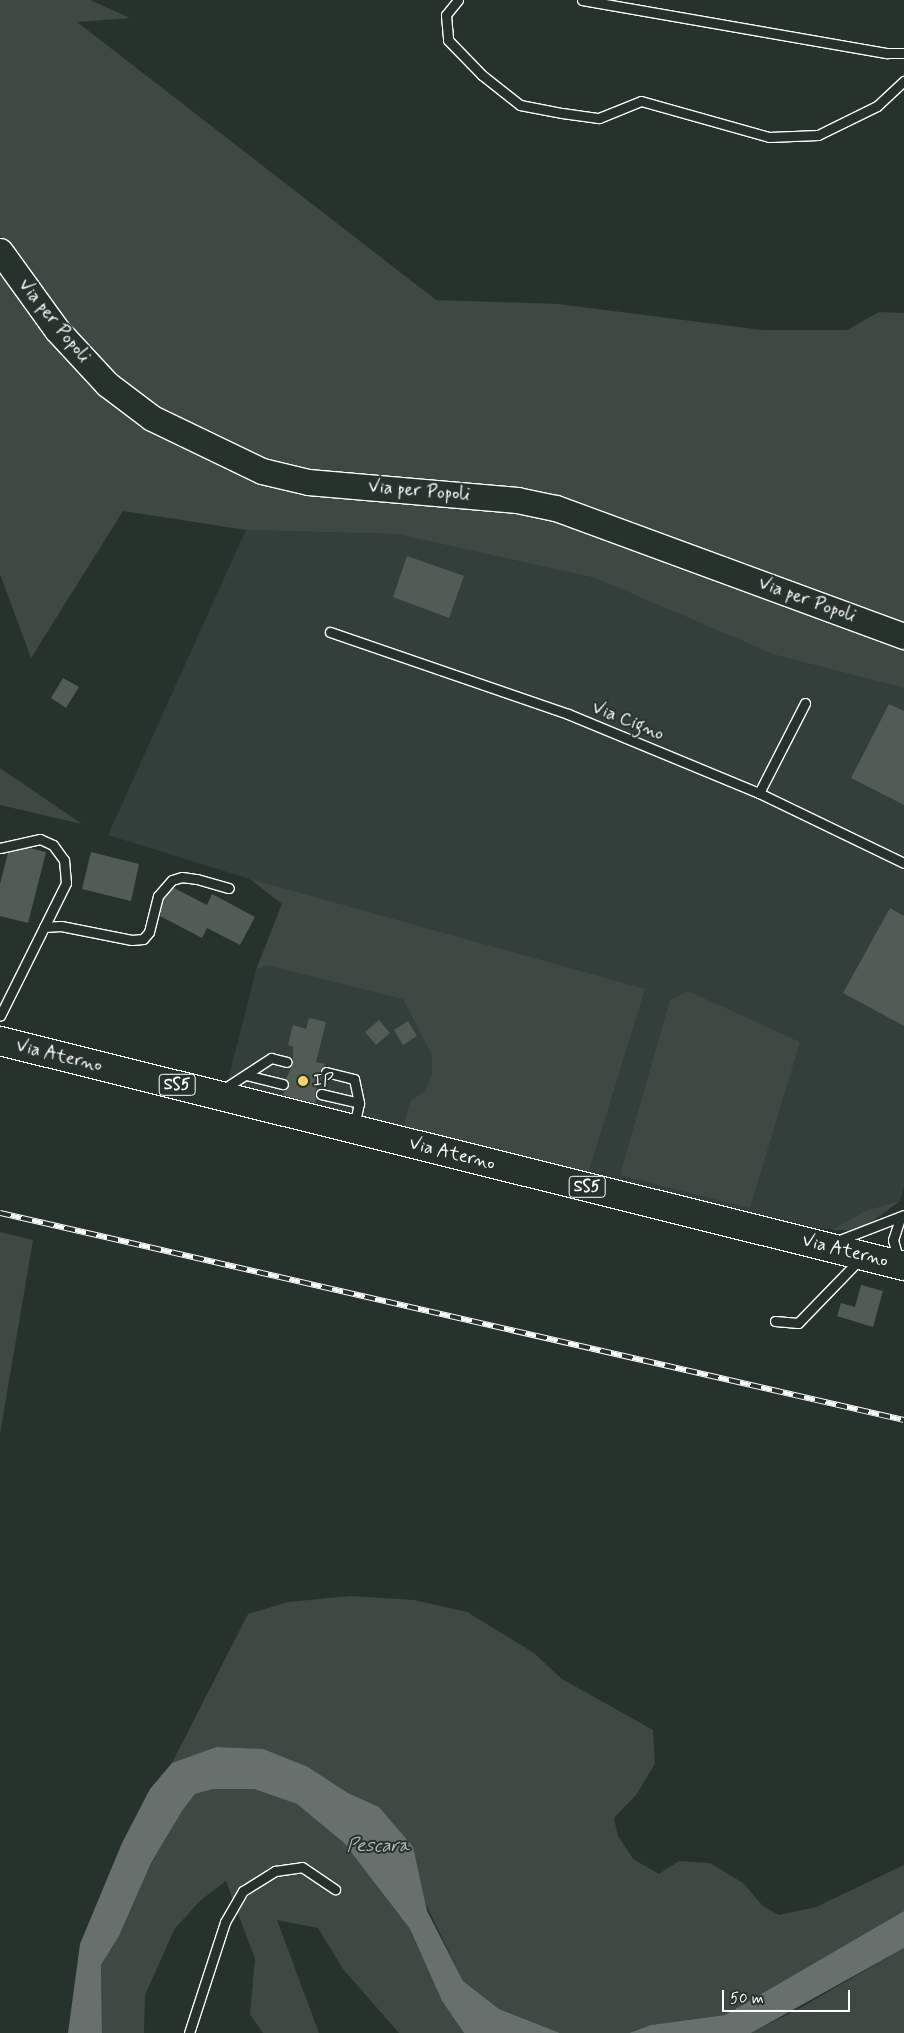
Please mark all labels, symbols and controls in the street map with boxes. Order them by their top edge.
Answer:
street label: Via per Popoli [14,275,94,367]
street label: Via per Popoli [368,476,470,506]
street label: Via per Popoli [756,573,858,627]
street label: Via Cigno [589,697,667,745]
street label: Via Aterno [14,1035,104,1077]
place label: IP [313,1070,334,1092]
road number: SS5 [158,1072,196,1098]
marker: IP [297,1075,309,1087]
street label: Via Aterno [407,1133,497,1175]
road number: SS5 [568,1174,606,1200]
street label: Via Aterno [800,1230,890,1272]
water label: Pescara [346,1835,410,1857]
scale bar [724,1980,852,2012]
text: 50 m [730,1989,764,2009]

